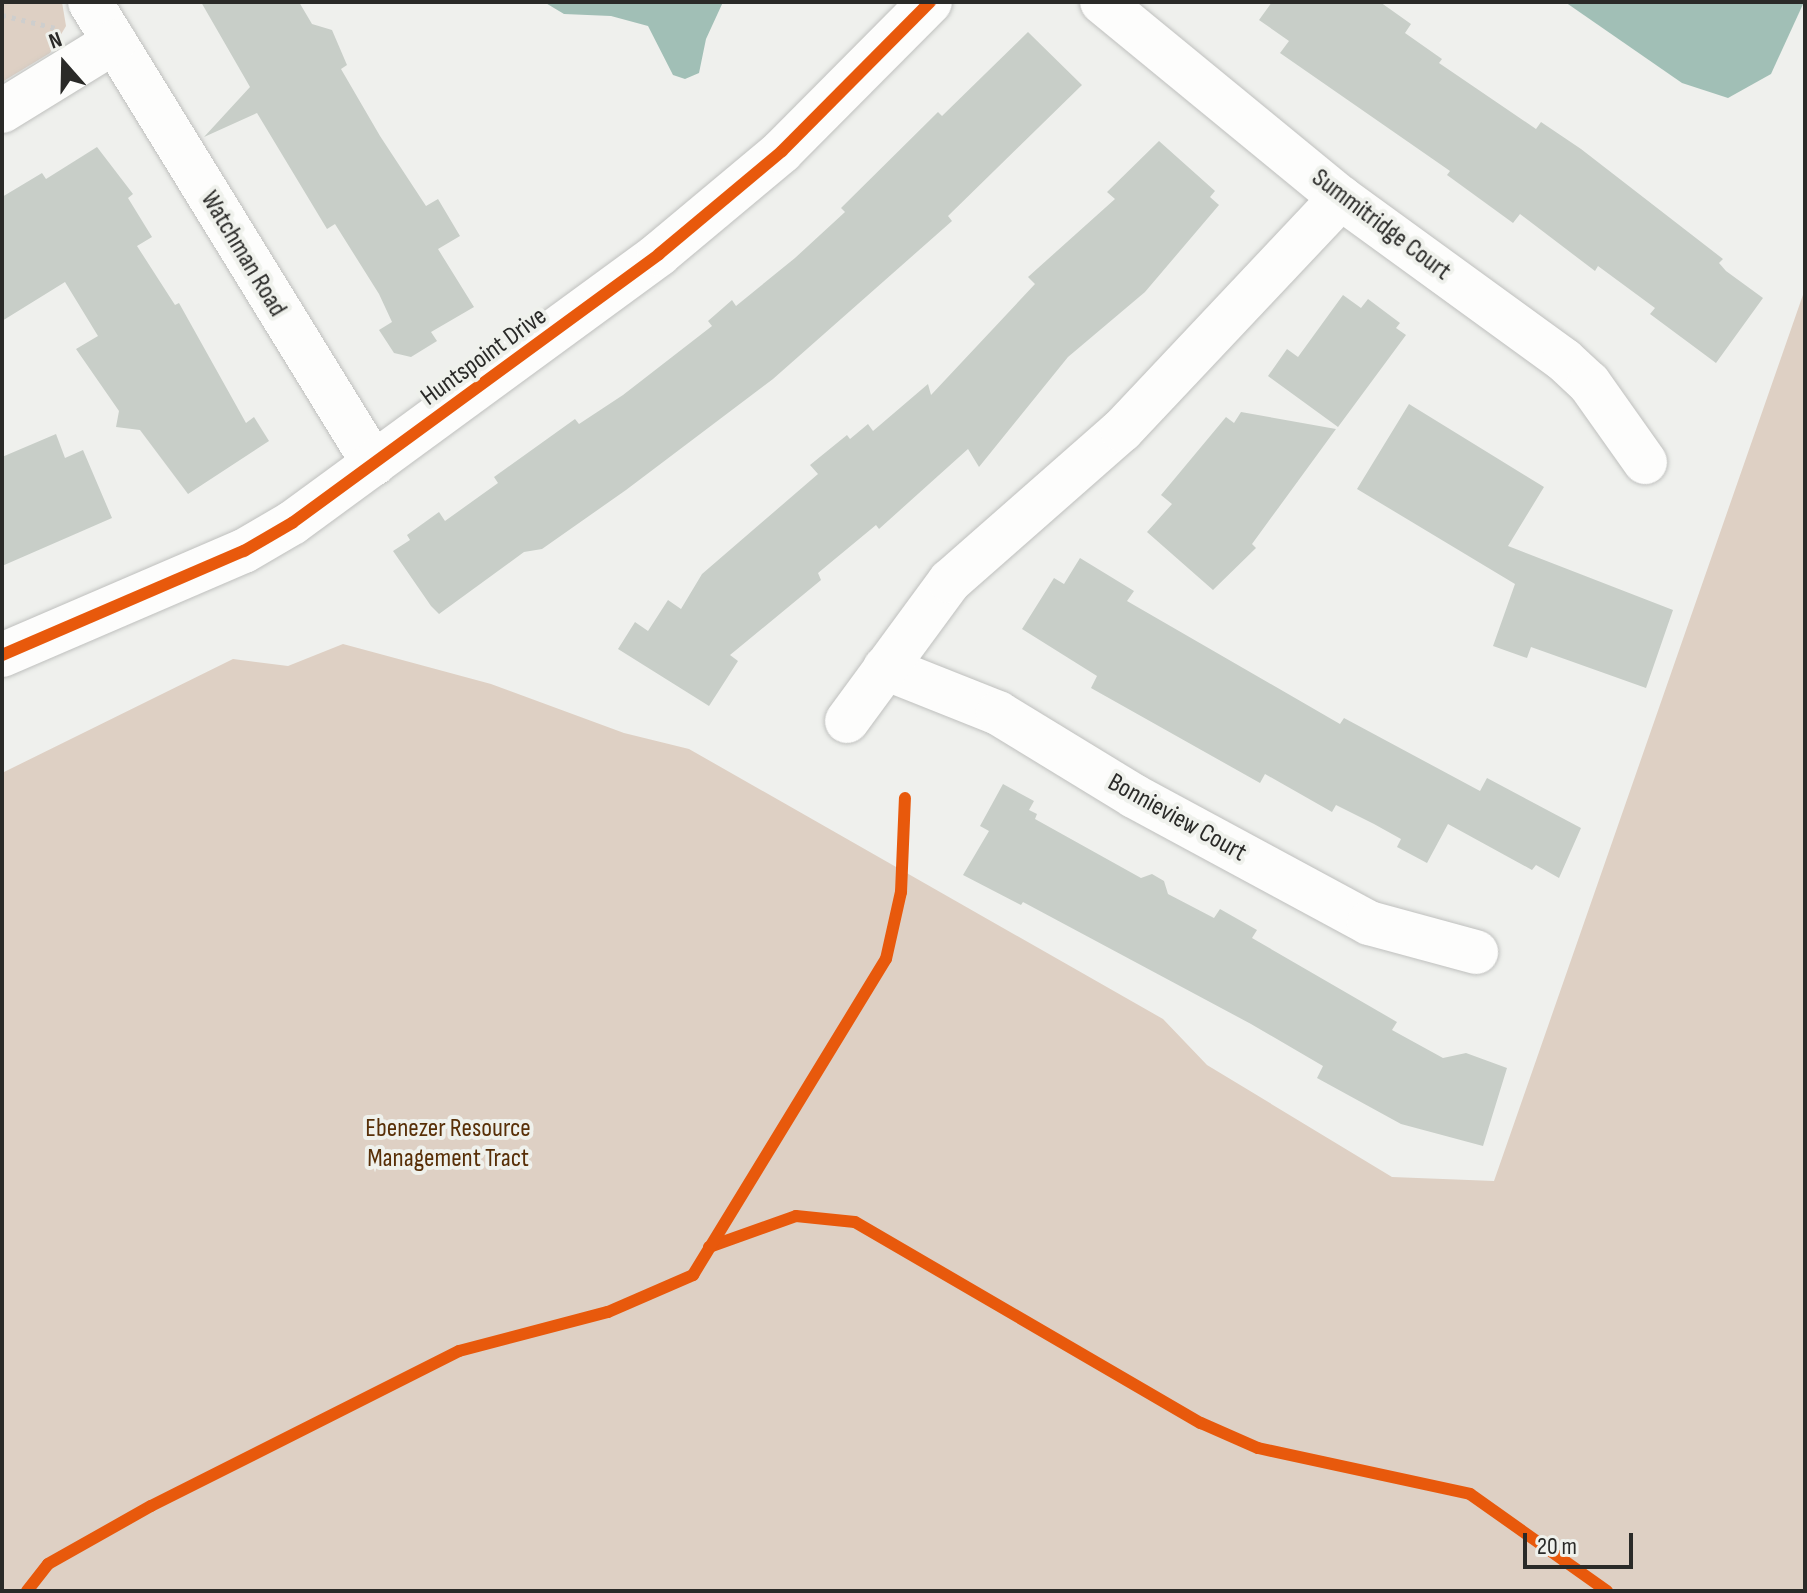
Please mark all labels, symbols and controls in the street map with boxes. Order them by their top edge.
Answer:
north arrow [24,24,104,104]
text: N [45,26,66,56]
street label: Summitridge Court [1305,163,1457,287]
street label: Watchman Road [193,186,293,322]
street label: Huntspoint Drive [415,301,553,413]
street label: Bonnieview Court [1102,767,1252,869]
park label: Ebenezer Resource Management Tract [365,1113,531,1174]
scale bar [1527,1517,1637,1567]
text: 20 m [1537,1532,1577,1561]

